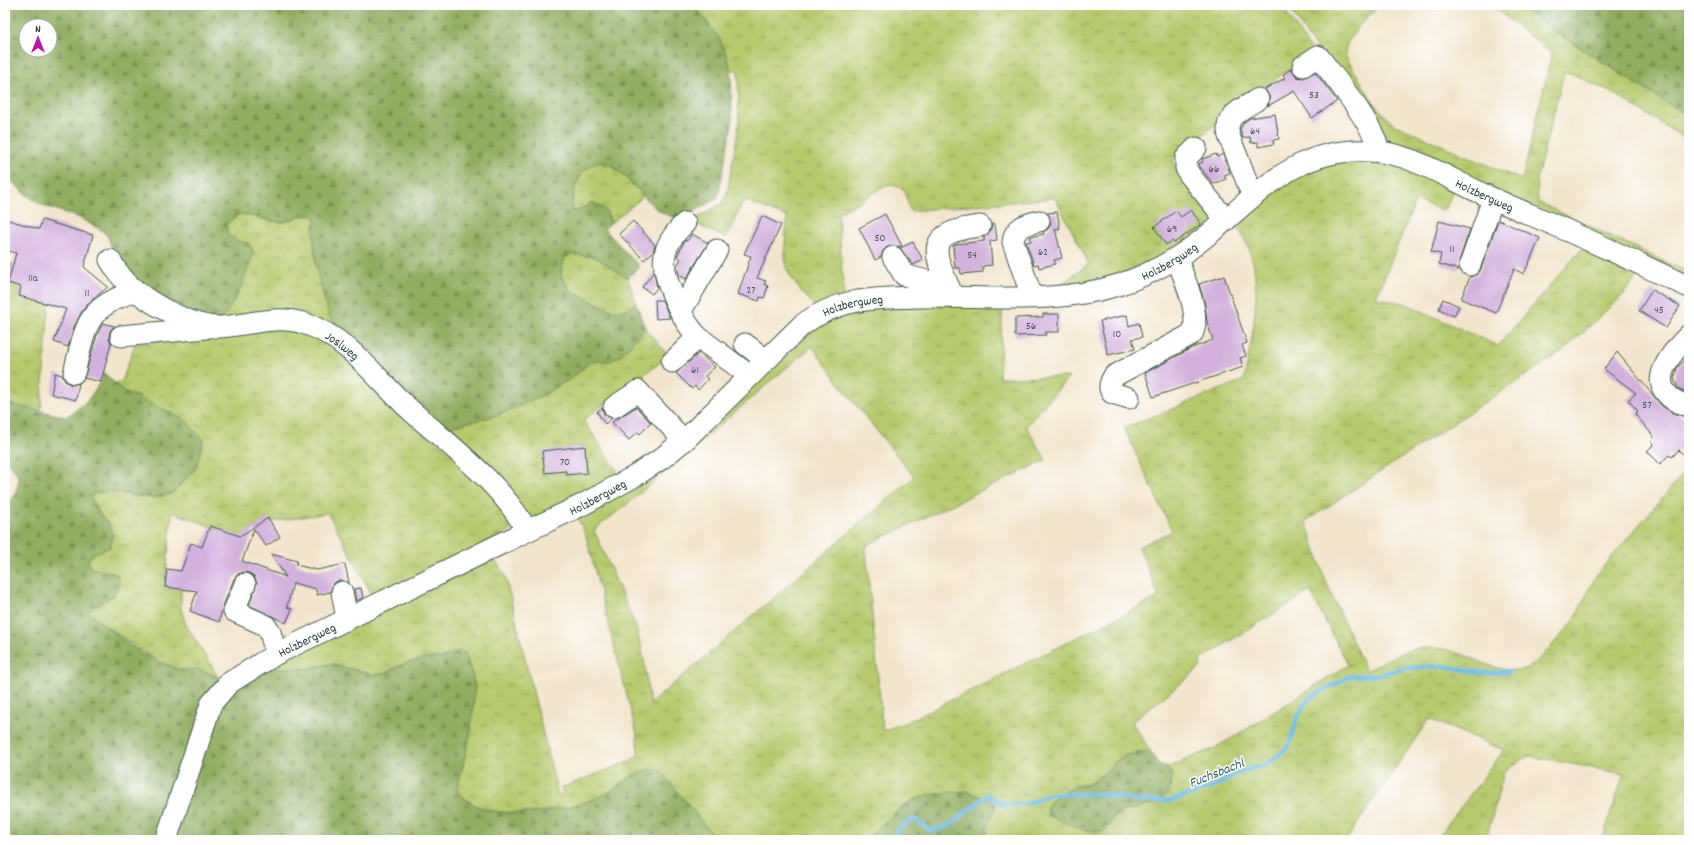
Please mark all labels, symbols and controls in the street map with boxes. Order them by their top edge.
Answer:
north arrow [18,18,58,58]
text: N [35,22,41,38]
house number: 53 [1309,88,1319,104]
house number: 64 [1250,124,1260,140]
house number: 66 [1209,162,1219,178]
street label: Holzbergweg [1451,175,1516,218]
house number: 69 [1167,222,1177,238]
house number: 50 [874,231,886,247]
street label: Holzbergweg [1139,239,1203,287]
house number: 11 [1450,242,1454,258]
house number: 62 [1038,245,1048,261]
house number: 54 [967,248,977,264]
house number: 11a [28,271,39,287]
house number: 27 [746,283,756,299]
house number: 11 [85,286,89,302]
street label: Holzbergweg [820,291,884,323]
house number: 45 [1654,303,1664,319]
house number: 56 [1026,319,1036,335]
house number: 10 [1113,327,1121,343]
street label: Joslweg [321,328,363,366]
house number: 61 [691,363,699,379]
house number: 57 [1642,398,1652,414]
house number: 70 [560,455,570,471]
street label: Holzbergweg [567,475,631,522]
street label: Holzbergweg [275,619,340,664]
water label: Fuchsbachl [1186,753,1249,794]

